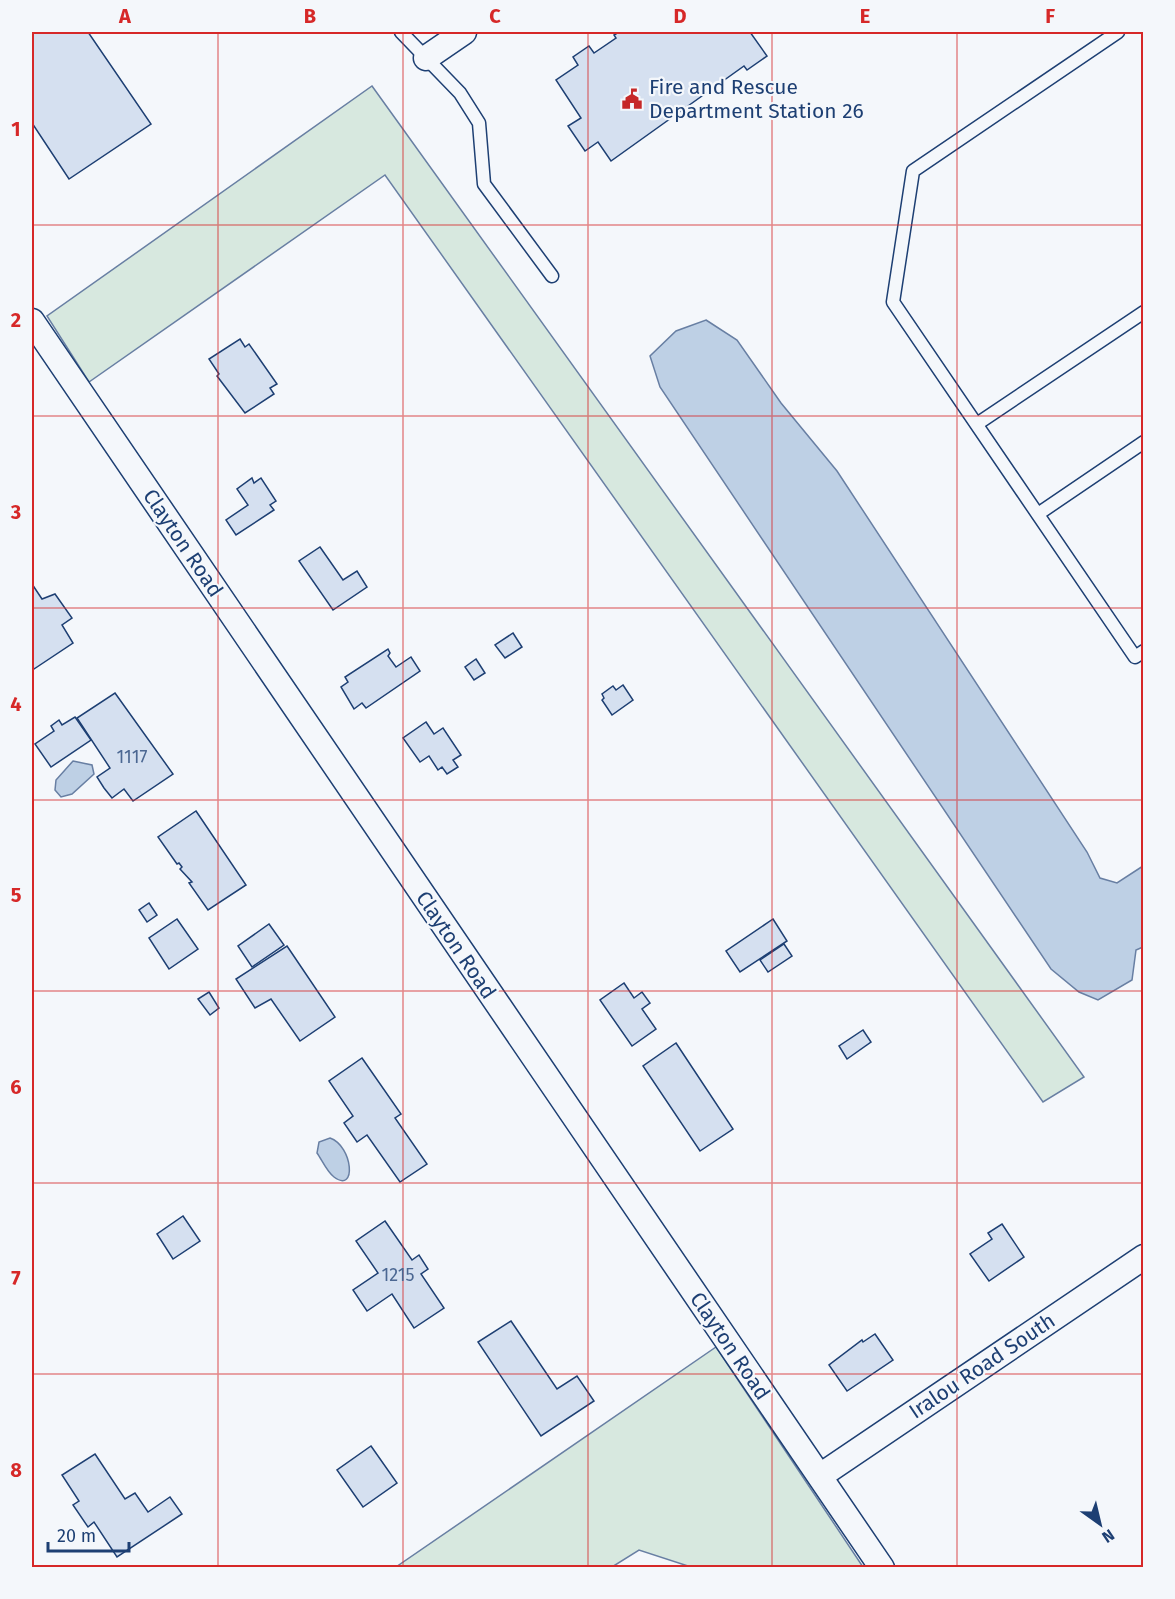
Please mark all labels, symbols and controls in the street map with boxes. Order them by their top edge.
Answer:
text: A [118,4,132,28]
text: B [304,4,316,28]
text: C [489,4,501,28]
text: D [673,4,687,28]
text: E [860,4,870,28]
text: F [1045,4,1055,28]
place label: Fire and Rescue Department Station 26 [649,74,864,124]
public building icon: Fire and Rescue Department Station 26 [620,87,644,111]
text: 1 [11,117,21,141]
text: 2 [11,308,21,332]
street label: Clayton Road [137,484,229,602]
text: 3 [10,500,21,524]
text: 4 [10,692,22,716]
house number: 1117 [117,746,147,768]
text: 5 [11,883,22,907]
street label: Clayton Road [410,886,502,1004]
text: 6 [10,1075,22,1099]
house number: 1215 [381,1264,415,1286]
text: 7 [11,1266,21,1290]
street label: Clayton Road [684,1287,776,1405]
street label: Iralou Road South [904,1307,1060,1425]
text: 8 [10,1458,22,1482]
north arrow [1070,1494,1130,1554]
scale bar [48,1515,129,1553]
text: 20 m [57,1525,96,1547]
text: N [1098,1525,1118,1547]

